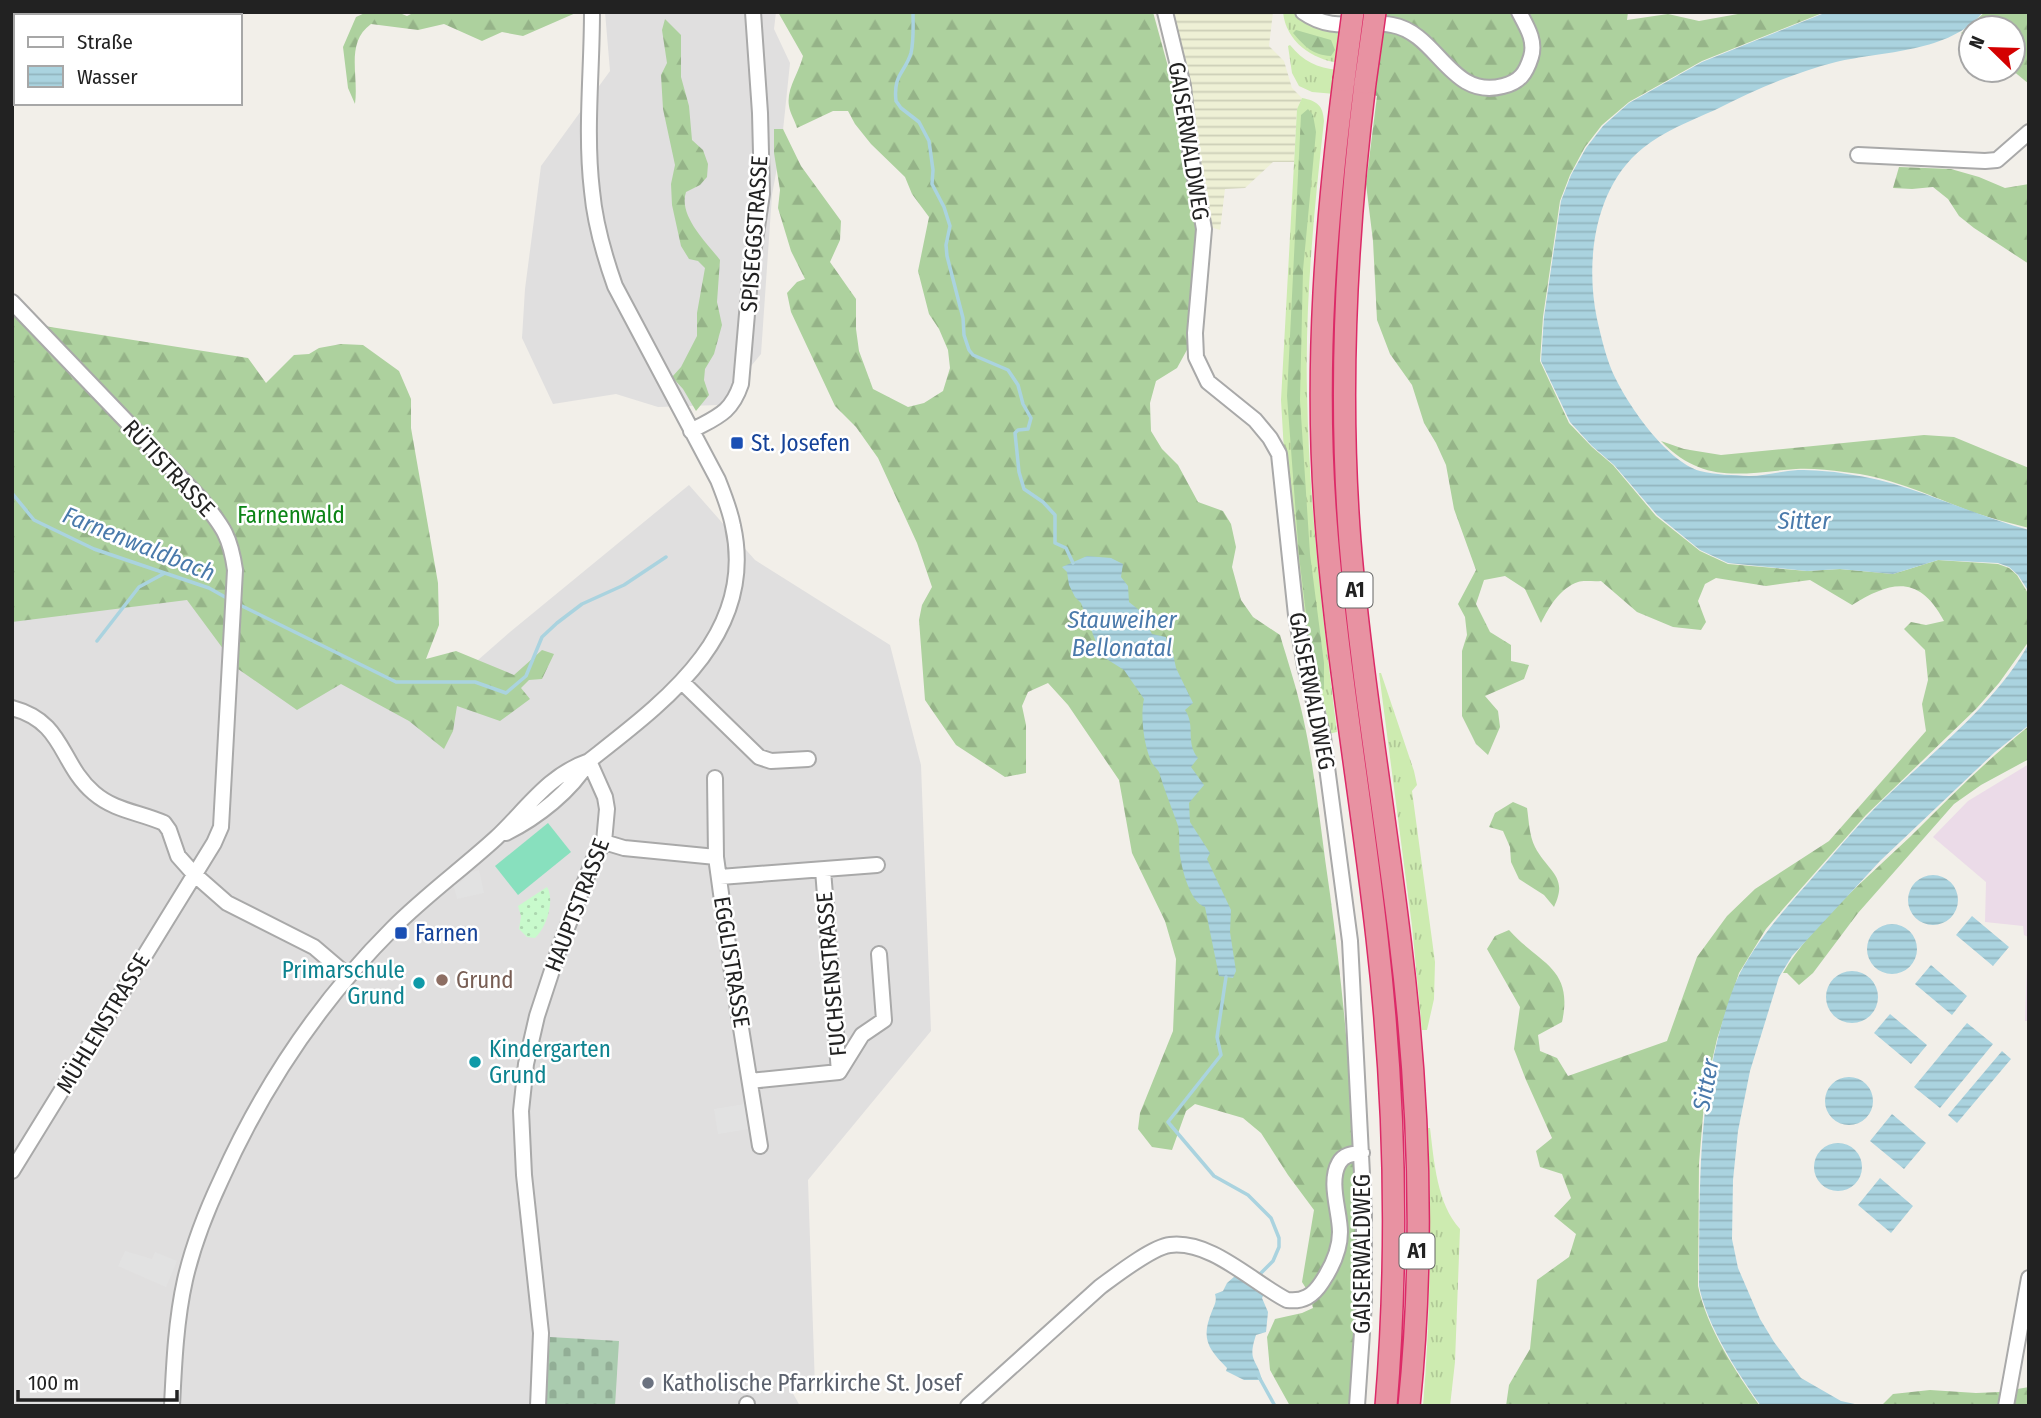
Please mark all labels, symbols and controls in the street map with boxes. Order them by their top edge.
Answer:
legend [14,14,242,105]
north arrow [1957,14,2027,84]
text: Straße [77,29,133,55]
text: N [1964,33,1990,52]
street label: GAISERWALDWEG [1163,60,1215,222]
text: Wasser [77,64,138,90]
street label: SPISEGGSTRASSE [735,155,773,313]
street label: RÜTISTRASSE [117,414,221,522]
place label: St. Josefen [751,429,850,457]
marker: St. Josefen [729,435,745,451]
water label: Farnenwaldbach [59,501,219,587]
park label: Farnenwald [237,501,345,529]
water label: Sitter [1777,507,1831,535]
road number: A1 [1338,572,1372,608]
water label: Stauweiher Bellonatal [1066,606,1177,662]
street label: GAISERWALDWEG [1283,610,1341,772]
street label: HAUPTSTRASSE [539,834,615,976]
street label: FUCHSENSTRASSE [810,891,852,1057]
street label: EGGLISTRASSE [708,894,756,1030]
place label: Farnen [415,919,479,947]
marker: Farnen [393,925,409,941]
street label: MÜHLENSTRASSE [50,948,156,1098]
place label: Primarschule Grund [282,956,405,1010]
place label: Grund [456,966,514,994]
marker: Grund [434,972,450,988]
marker: Primarschule Grund [411,975,427,991]
place label: Kindergarten Grund [489,1035,611,1089]
marker: Kindergarten Grund [467,1054,483,1070]
water label: Sitter [1687,1056,1725,1114]
street label: GAISERWALDWEG [1348,1174,1376,1334]
road number: A1 [1400,1234,1434,1268]
scale bar [18,1358,177,1402]
place label: Katholische Pfarrkirche St. Josef [662,1369,964,1397]
text: 100 m [28,1370,79,1396]
marker: Katholische Pfarrkirche St. Josef [640,1375,656,1391]

